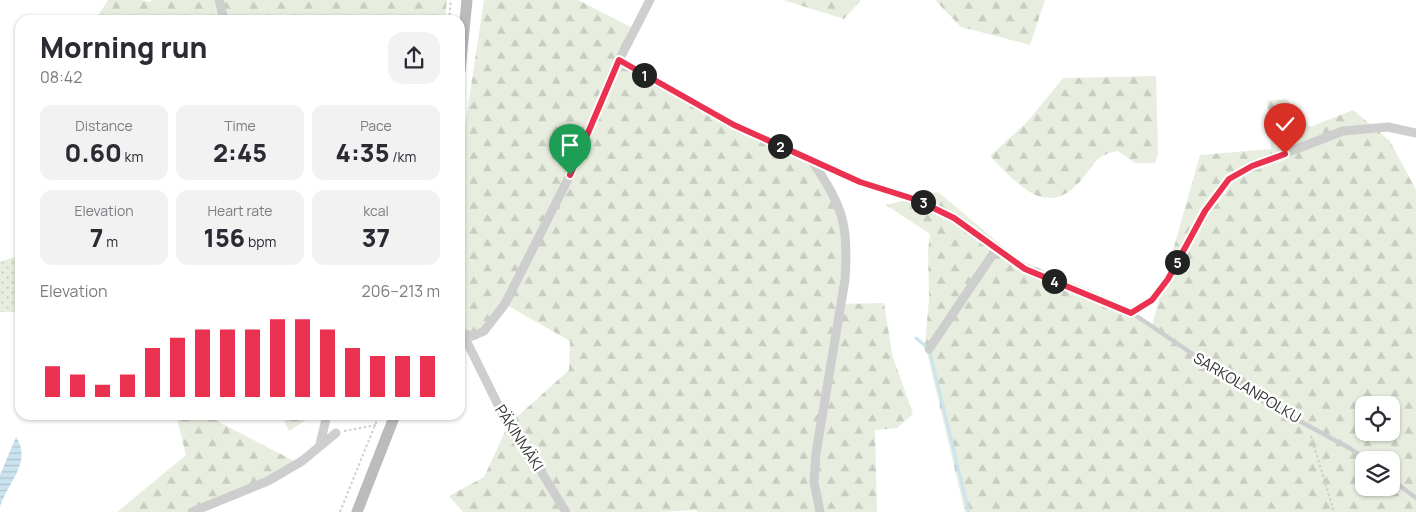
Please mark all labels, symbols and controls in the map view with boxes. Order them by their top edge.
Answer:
text: Morning run [40,28,207,66]
button: share [388,32,440,84]
pin: 1 [632,62,656,88]
text: 08:42 [40,66,82,88]
text: 1 [641,66,648,85]
pin [1264,103,1306,154]
icon: check [1271,110,1299,138]
text: Distance [75,116,133,135]
text: Time [224,116,256,135]
text: Pace [360,116,392,135]
pin [549,124,591,175]
icon: arrive [556,131,584,159]
pin: 2 [768,134,792,158]
text: 0.60 [65,135,122,170]
text: 2:45 [213,135,267,170]
text: 4:35 [336,135,389,170]
text: 2 [776,137,785,156]
text: km [122,147,143,166]
text: /km [389,147,416,166]
pin: 3 [910,190,936,214]
text: 3 [919,193,928,212]
text: Elevation [74,201,134,220]
text: Heart rate [208,201,272,220]
text: kcal [363,201,389,220]
text: 7 [90,220,103,255]
text: 156 [204,220,245,255]
text: 37 [362,220,390,255]
text: m [103,232,118,251]
text: bpm [245,232,276,251]
pin: 5 [1164,250,1190,274]
text: 5 [1173,253,1182,272]
pin: 4 [1042,268,1066,294]
text: 4 [1050,272,1059,291]
text: Elevation [40,280,108,302]
text: 206–213 m [362,280,440,302]
street label: SARKOLANPOLKU [1190,347,1305,428]
map controls [1355,396,1400,496]
button: locate [1355,396,1400,441]
street label: PÄKINMÄKI [490,401,549,475]
button: layers [1355,451,1400,496]

